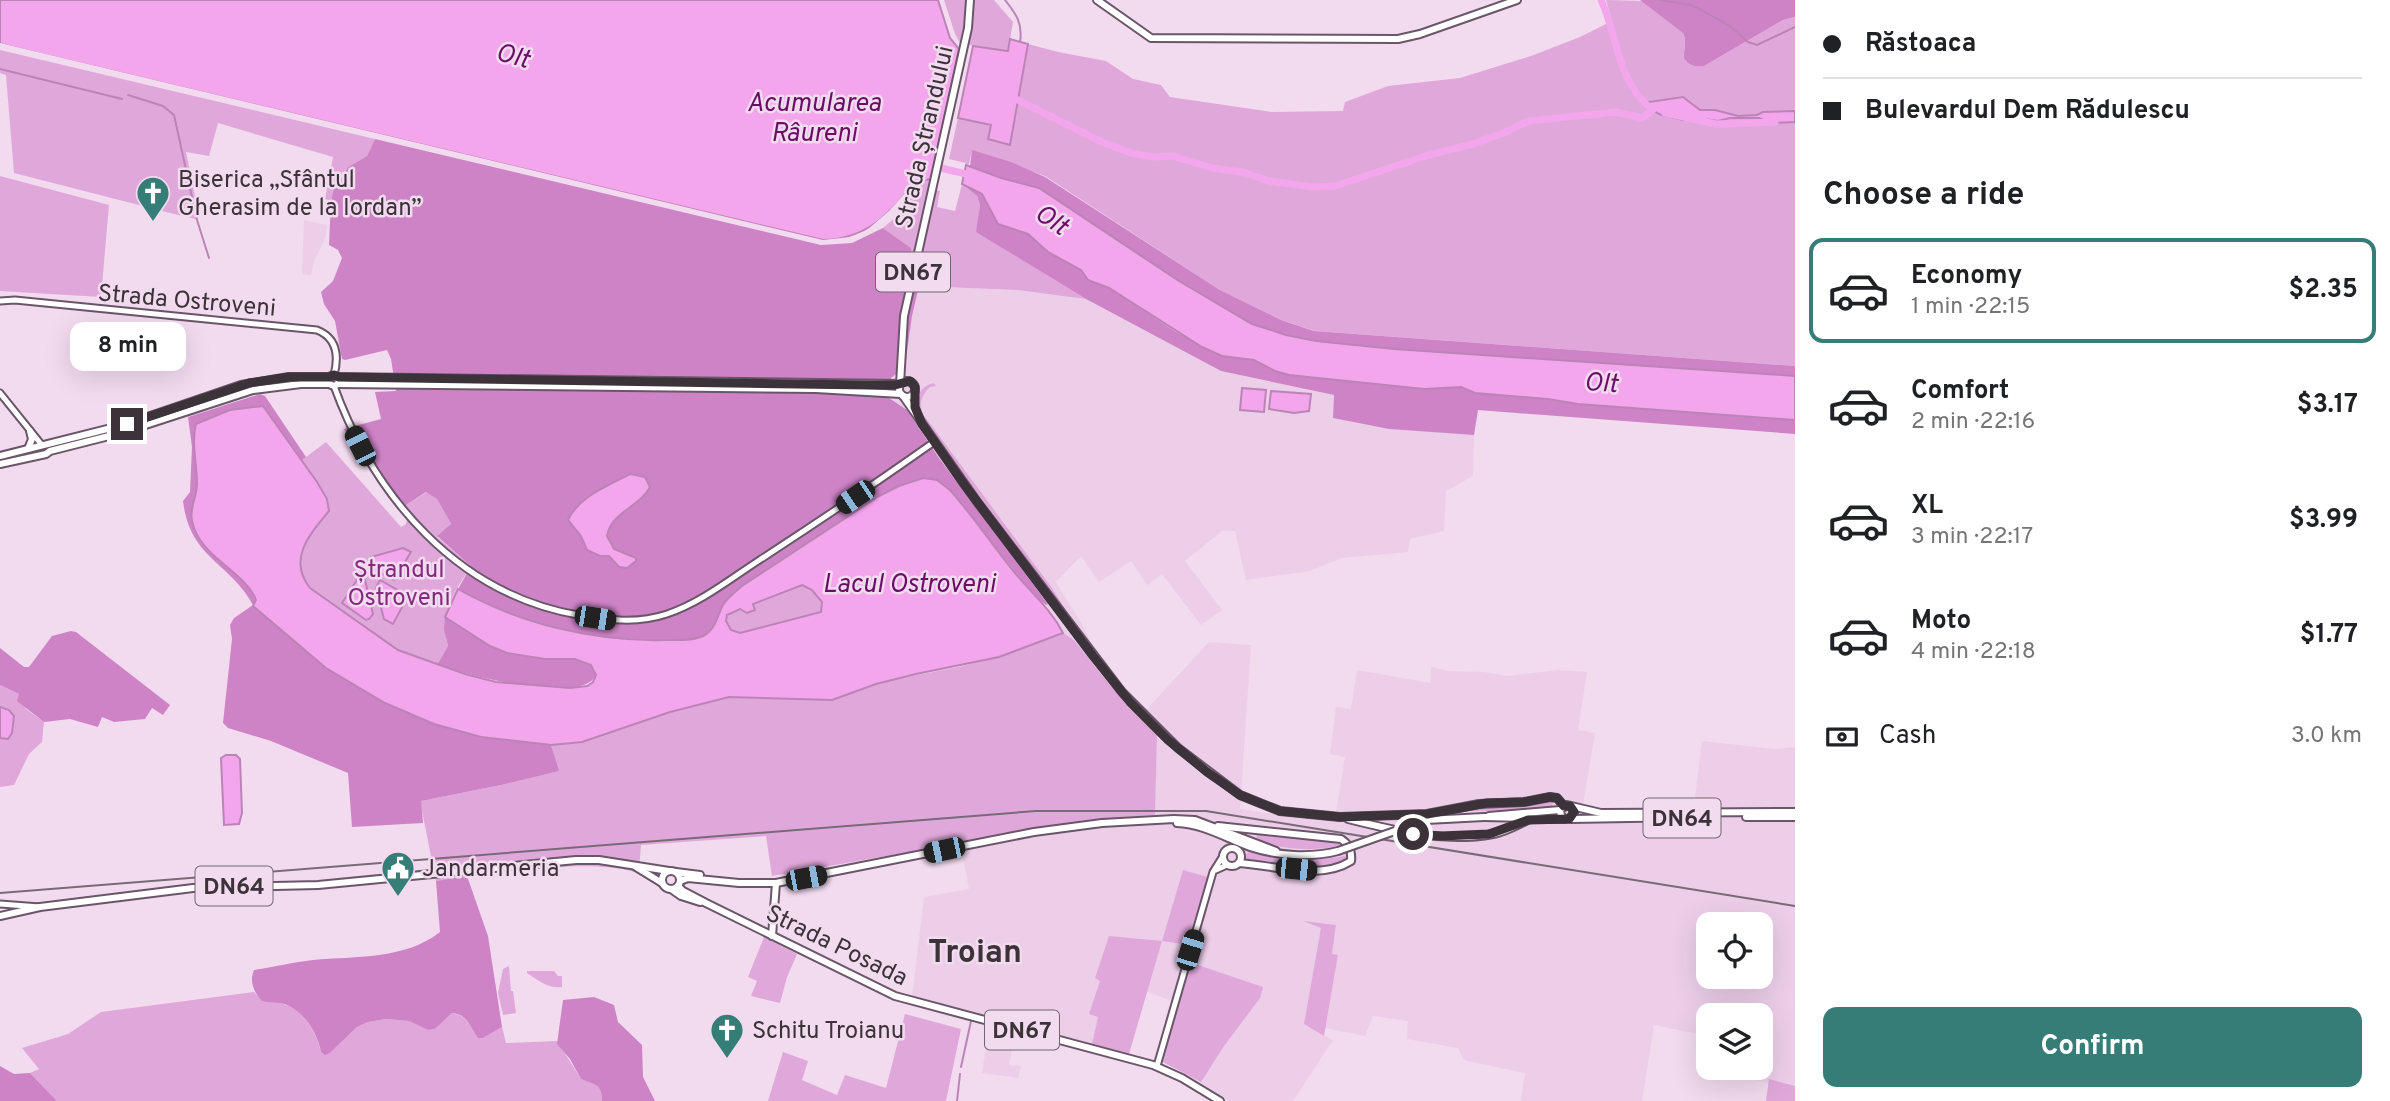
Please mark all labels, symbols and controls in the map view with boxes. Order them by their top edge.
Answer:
text: Răstoaca [1865,28,1976,61]
water label: Olt [492,37,535,78]
street label: Strada Ștrandului [890,43,962,232]
water label: Acumularea Râureni [747,88,882,151]
text: Bulevardul Dem Rădulescu [1865,95,2190,128]
place label: Biserica „Sfântul Gherasim de la Iordan” [178,166,422,224]
church icon: Biserica „Sfântul Gherasim de la Iordan” [134,174,172,223]
text: Choose a ride [1823,176,2024,216]
water label: Olt [1027,198,1075,245]
road number: DN67 [876,252,950,292]
icon: car [1827,259,1890,322]
text: Economy [1911,260,2022,293]
text: $2.35 [2289,274,2358,307]
street label: Strada Ostroveni [96,279,277,325]
text: 1 min · 22:15 [1911,293,2030,322]
callout: 8 min [69,322,185,372]
text: 8 min [98,332,158,361]
water label: Olt [1583,367,1621,402]
icon: car [1827,374,1890,437]
text: Comfort [1911,375,2009,408]
text: $3.17 [2297,389,2358,422]
route end [111,408,143,440]
text: 2 min · 22:16 [1911,408,2035,437]
car [342,423,379,469]
car [832,477,879,517]
icon: car [1827,489,1890,552]
text: XL [1911,490,1943,523]
text: $3.99 [2289,504,2358,537]
text: 3 min · 22:17 [1911,523,2033,552]
park label: Ștrandul Ostroveni [348,556,450,614]
water label: Lacul Ostroveni [823,569,997,602]
car [573,604,618,632]
icon: car [1827,604,1890,667]
text: Moto [1911,605,1971,638]
text: $1.77 [2300,619,2358,652]
text: 4 min · 22:18 [1911,638,2036,667]
icon: cash [1823,718,1861,756]
text: Cash [1879,720,1936,753]
text: 3.0 km [2291,722,2362,751]
road number: DN64 [1644,798,1720,838]
route start [1397,818,1429,850]
car [922,835,967,865]
public building icon: Jandarmeria [379,849,417,898]
place label: Jandarmeria [422,855,559,885]
car [1275,856,1318,882]
car [784,864,829,892]
road number: DN64 [196,866,272,906]
street label: Strada Posada [760,899,912,994]
map controls [1696,912,1773,1080]
button: locate [1696,912,1773,989]
car [1174,927,1207,973]
district label: Troian [928,934,1022,974]
button: layers [1696,1003,1773,1080]
button: Confirm [1823,1007,2362,1087]
road number: DN67 [985,1010,1059,1050]
church icon: Schitu Troianu [708,1011,746,1060]
place label: Schitu Troianu [752,1017,904,1047]

